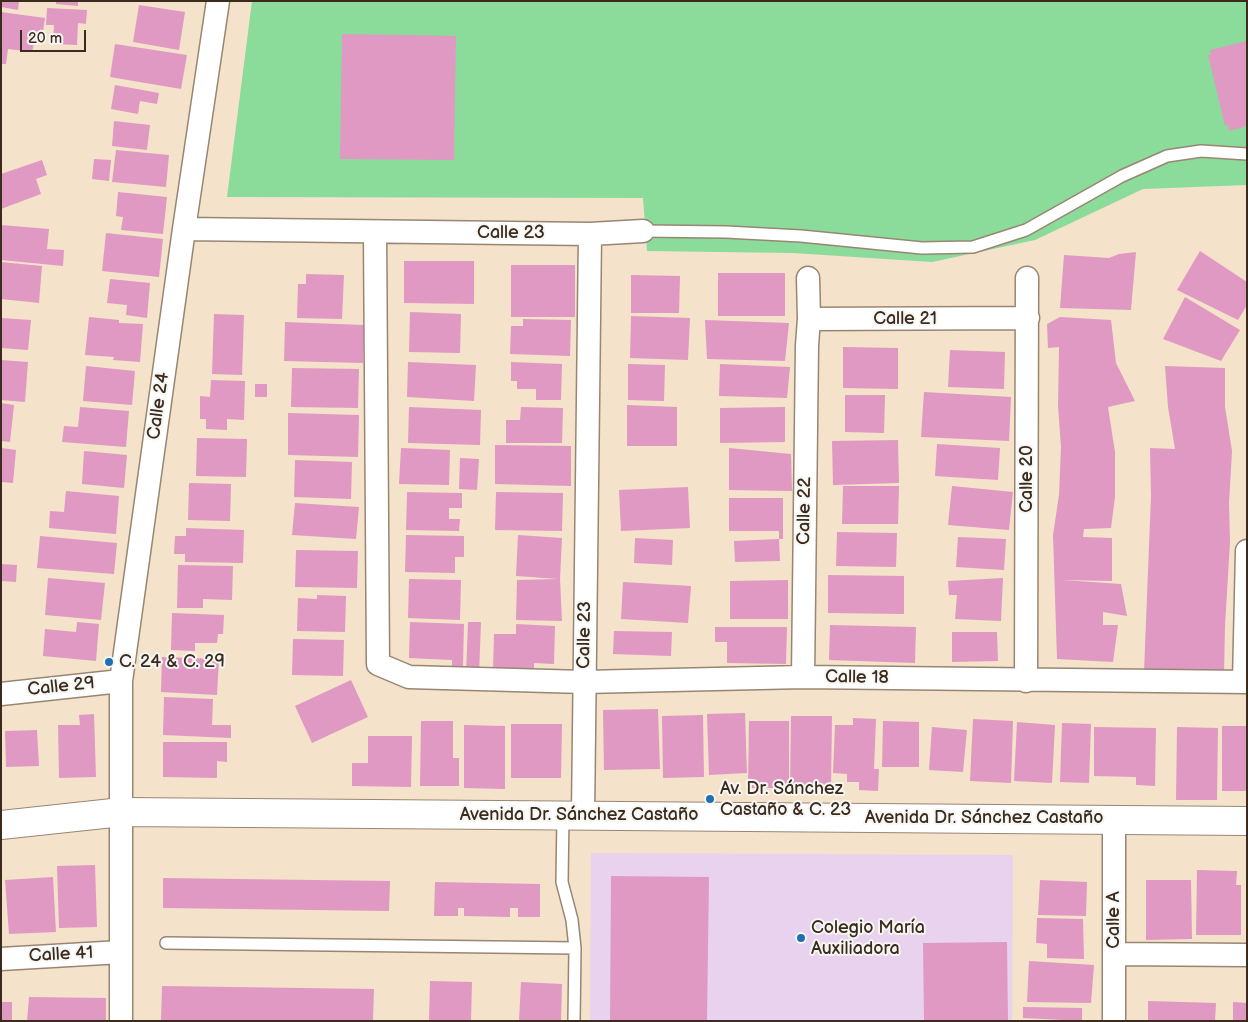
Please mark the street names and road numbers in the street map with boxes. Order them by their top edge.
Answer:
street label: Calle 23 [477,222,545,244]
street label: Calle 21 [873,308,937,330]
street label: Calle 24 [144,371,174,441]
street label: Calle 20 [1016,445,1038,513]
street label: Calle 22 [794,477,816,545]
street label: Calle 23 [574,601,596,669]
street label: Calle 18 [825,667,889,689]
street label: Calle 29 [26,673,96,701]
street label: Avenida Dr. Sánchez Castaño [460,804,698,826]
street label: Avenida Dr. Sánchez Castaño [865,807,1103,829]
street label: Calle A [1103,891,1125,949]
street label: Calle 41 [28,943,94,967]

